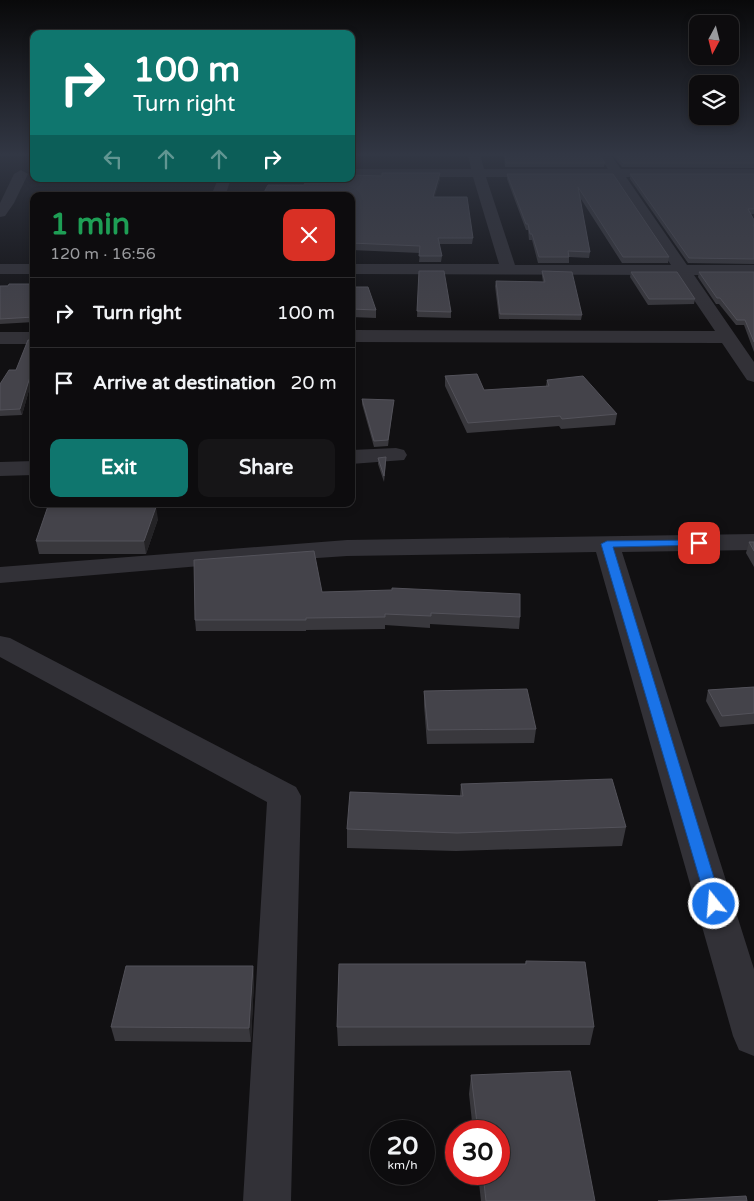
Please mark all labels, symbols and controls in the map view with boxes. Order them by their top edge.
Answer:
north arrow [689,15,739,65]
map controls [689,15,739,125]
text: 100 m [133,49,240,91]
icon: right [50,50,115,115]
button: layers [689,75,739,125]
text: Turn right [133,91,235,117]
icon: left [99,145,127,173]
icon: ahead [152,145,180,173]
icon: ahead [205,145,233,173]
icon: right [258,145,286,173]
text: 1 min [50,206,130,243]
button: close [283,209,335,261]
text: 120 m · 16:56 [50,244,156,264]
icon: right [50,299,78,327]
text: Turn right [93,302,181,324]
text: 100 m [277,302,335,324]
icon: arrive [50,369,78,397]
text: Arrive at destination [93,372,276,394]
text: 20 m [291,372,337,394]
button: Exit [50,439,188,497]
button: Share [198,439,335,497]
pin [678,522,720,564]
icon: arrive [685,529,713,557]
position arrow [687,877,739,929]
speed limit sign: 30 [445,1120,510,1185]
text: 20 [387,1131,418,1161]
text: km/h [387,1158,418,1172]

